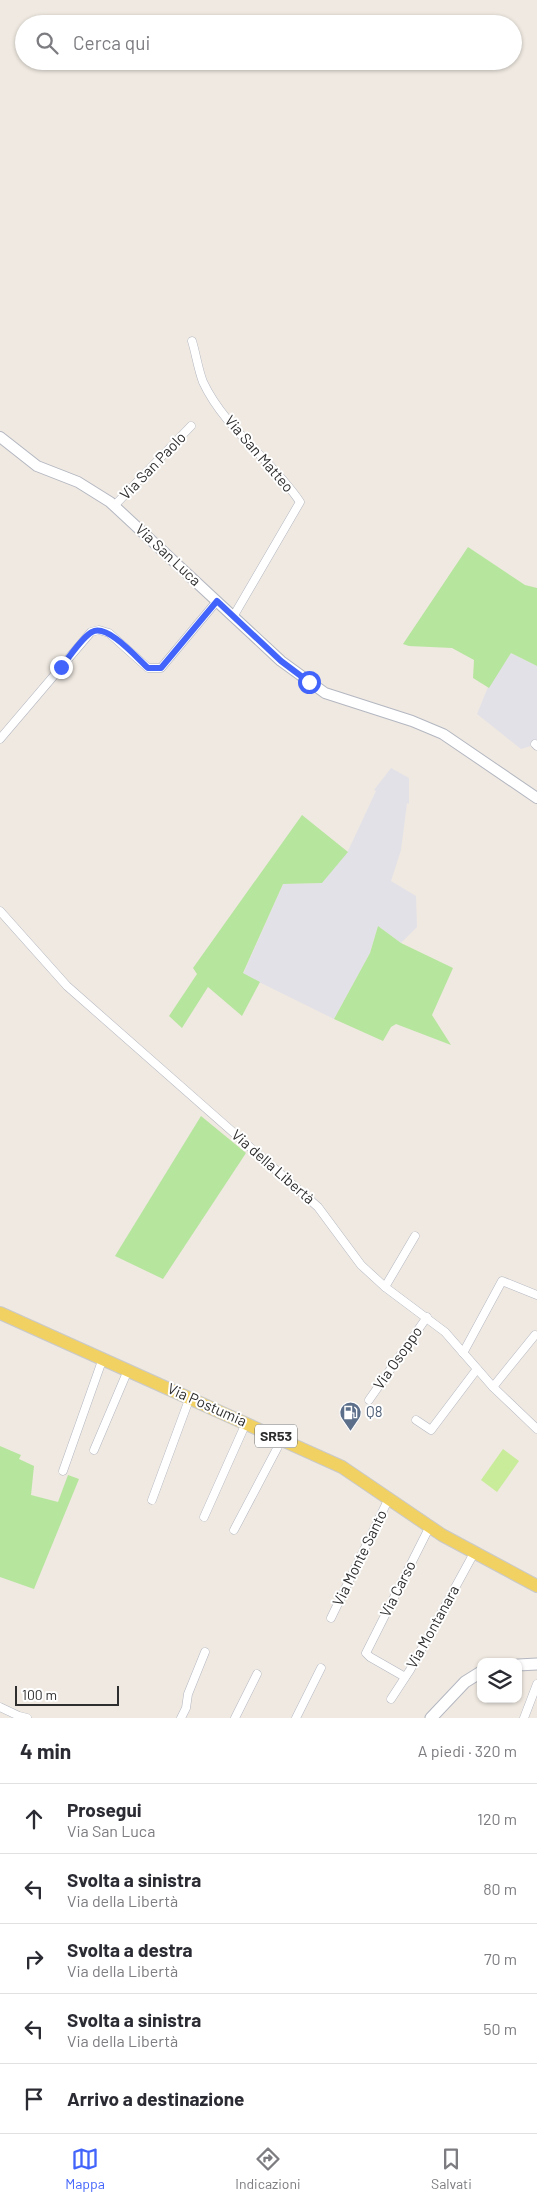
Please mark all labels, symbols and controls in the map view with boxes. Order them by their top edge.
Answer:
search box [15,15,522,70]
icon: search [33,29,61,57]
text: Cerca qui [73,31,150,54]
street label: Via San Matteo [221,411,298,495]
street label: Via San Paolo [116,428,189,503]
street label: Via San Luca [132,519,205,589]
route end [50,656,73,679]
route start [298,671,321,694]
street label: Via della Libertà [228,1125,319,1207]
street label: Via Osoppo [369,1322,425,1392]
street label: Via Postumia [165,1379,250,1430]
fuel station icon: Q8 [338,1400,362,1431]
place label: Q8 [366,1402,382,1420]
road number: SR53 [255,1424,297,1448]
street label: Via Monte Santo [328,1507,390,1608]
street label: Via Carso [375,1557,419,1620]
street label: Via Montanara [402,1582,462,1671]
map controls [477,1658,522,1703]
button: layers [477,1658,522,1703]
scale bar [15,1683,119,1706]
text: 100 m [22,1686,57,1703]
text: 4 min [20,1738,71,1763]
text: A piedi · 320 m [418,1741,517,1760]
text: Prosegui [67,1798,142,1821]
icon: ahead [20,1805,48,1833]
text: 120 m [477,1809,517,1828]
text: Via San Luca [67,1821,155,1840]
text: Svolta a sinistra [67,1868,201,1891]
icon: left [20,1875,48,1903]
text: 80 m [483,1879,517,1898]
text: Via della Libertà [67,1891,178,1910]
text: Svolta a destra [67,1938,193,1961]
icon: right [20,1945,48,1973]
text: 70 m [484,1949,517,1968]
text: Via della Libertà [67,1961,178,1980]
text: Svolta a sinistra [67,2008,201,2031]
icon: left [20,2015,48,2043]
text: 50 m [483,2019,517,2038]
text: Via della Libertà [67,2031,178,2050]
icon: arrive [20,2085,48,2113]
text: Arrivo a destinazione [67,2087,245,2110]
tab: Mappa [65,2145,105,2192]
tab: Indicazioni [235,2145,301,2192]
tab: Salvati [431,2145,472,2192]

